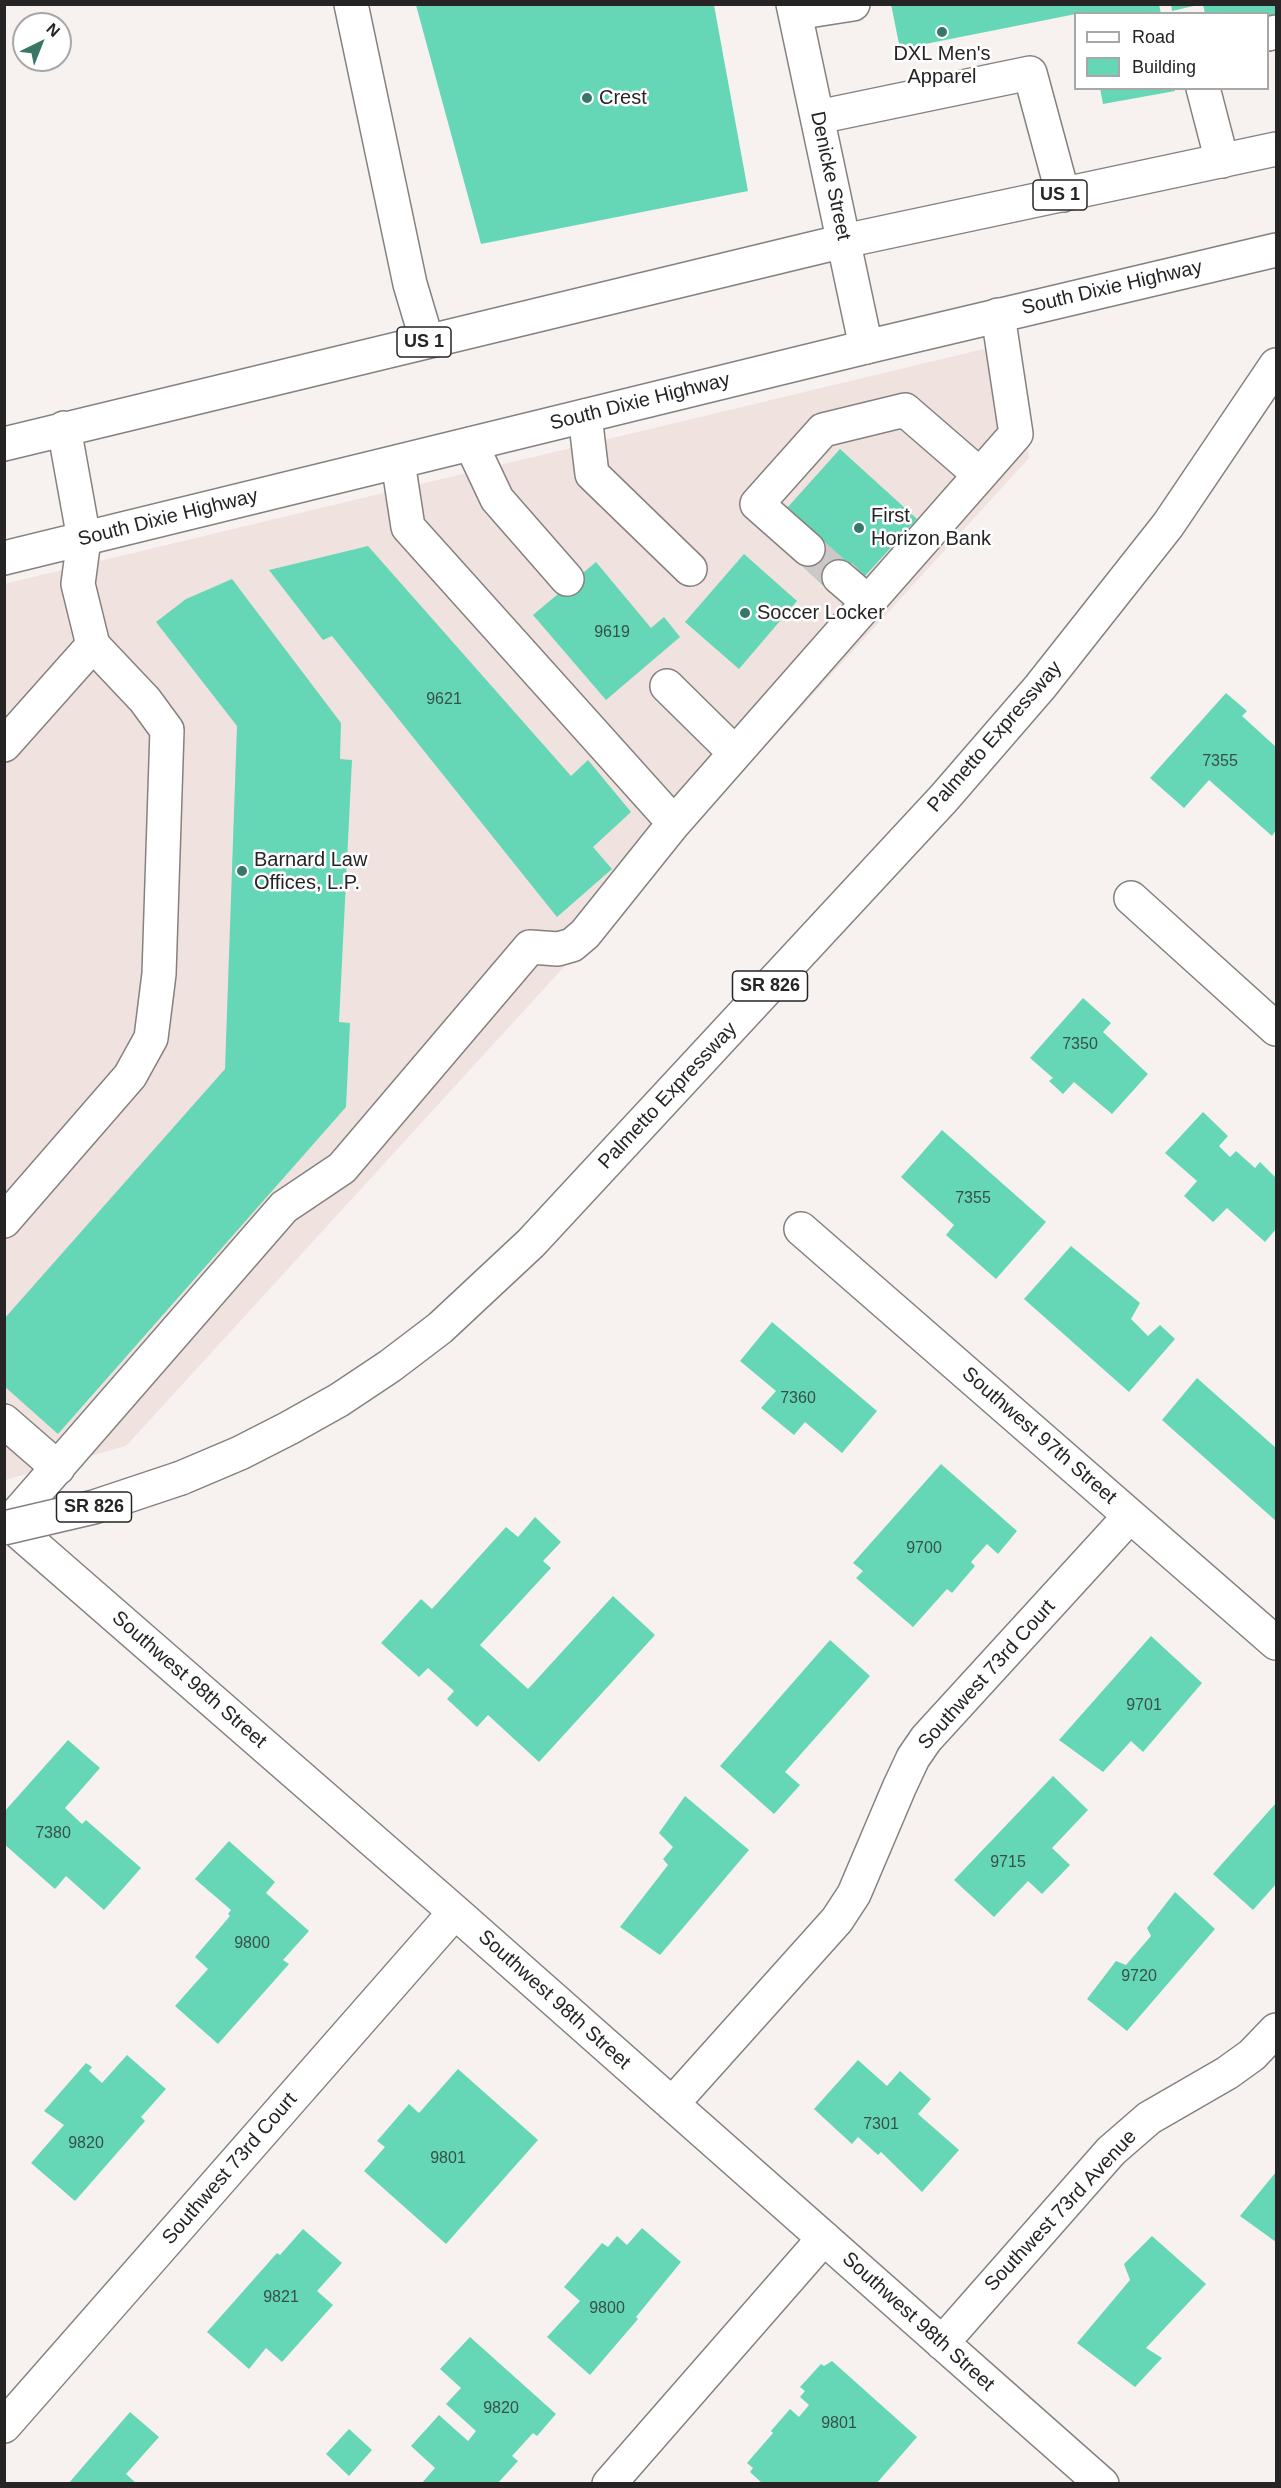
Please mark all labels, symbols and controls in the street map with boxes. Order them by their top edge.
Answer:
north arrow [12,12,72,72]
legend [1074,12,1269,90]
text: N [43,20,63,40]
marker: DXL Men's Apparel [935,25,949,39]
text: Road [1132,27,1175,47]
place label: DXL Men's Apparel [893,42,991,89]
text: Building [1132,57,1196,77]
place label: Crest [599,86,647,110]
marker: Crest [580,91,594,105]
street label: Denicke Street [805,109,855,243]
road number: US 1 [1033,180,1087,210]
street label: South Dixie Highway [1019,256,1205,320]
road number: US 1 [397,327,451,357]
street label: South Dixie Highway [548,368,732,436]
street label: South Dixie Highway [76,484,260,552]
place label: First Horizon Bank [871,504,991,551]
marker: First Horizon Bank [852,521,866,535]
place label: Soccer Locker [757,601,885,625]
marker: Soccer Locker [738,606,752,620]
house number: 9619 [594,623,630,643]
street label: Palmetto Expressway [923,657,1067,817]
house number: 9621 [426,690,462,710]
house number: 7355 [1202,752,1238,772]
place label: Barnard Law Offices, L.P. [254,848,367,895]
marker: Barnard Law Offices, L.P. [235,864,249,878]
road number: SR 826 [732,971,808,1001]
street label: Palmetto Expressway [594,1017,742,1175]
house number: 7350 [1062,1035,1098,1055]
house number: 7355 [955,1189,991,1209]
street label: Southwest 97th Street [957,1362,1121,1510]
house number: 7360 [780,1389,816,1409]
road number: SR 826 [56,1492,132,1522]
house number: 9700 [906,1539,942,1559]
street label: Southwest 73rd Court [913,1595,1061,1755]
street label: Southwest 98th Street [107,1606,271,1754]
house number: 9701 [1126,1696,1162,1716]
house number: 7380 [35,1824,71,1844]
house number: 9715 [990,1853,1026,1873]
street label: Southwest 98th Street [473,1925,635,2075]
house number: 9800 [234,1934,270,1954]
house number: 9720 [1121,1967,1157,1987]
street label: Southwest 73rd Court [157,2088,303,2250]
house number: 7301 [863,2115,899,2135]
street label: Southwest 73rd Avenue [980,2125,1142,2297]
house number: 9820 [68,2134,104,2154]
house number: 9801 [430,2149,466,2169]
street label: Southwest 98th Street [837,2247,999,2397]
house number: 9821 [263,2288,299,2308]
house number: 9800 [589,2299,625,2319]
house number: 9820 [483,2399,519,2419]
house number: 9801 [821,2414,857,2434]

